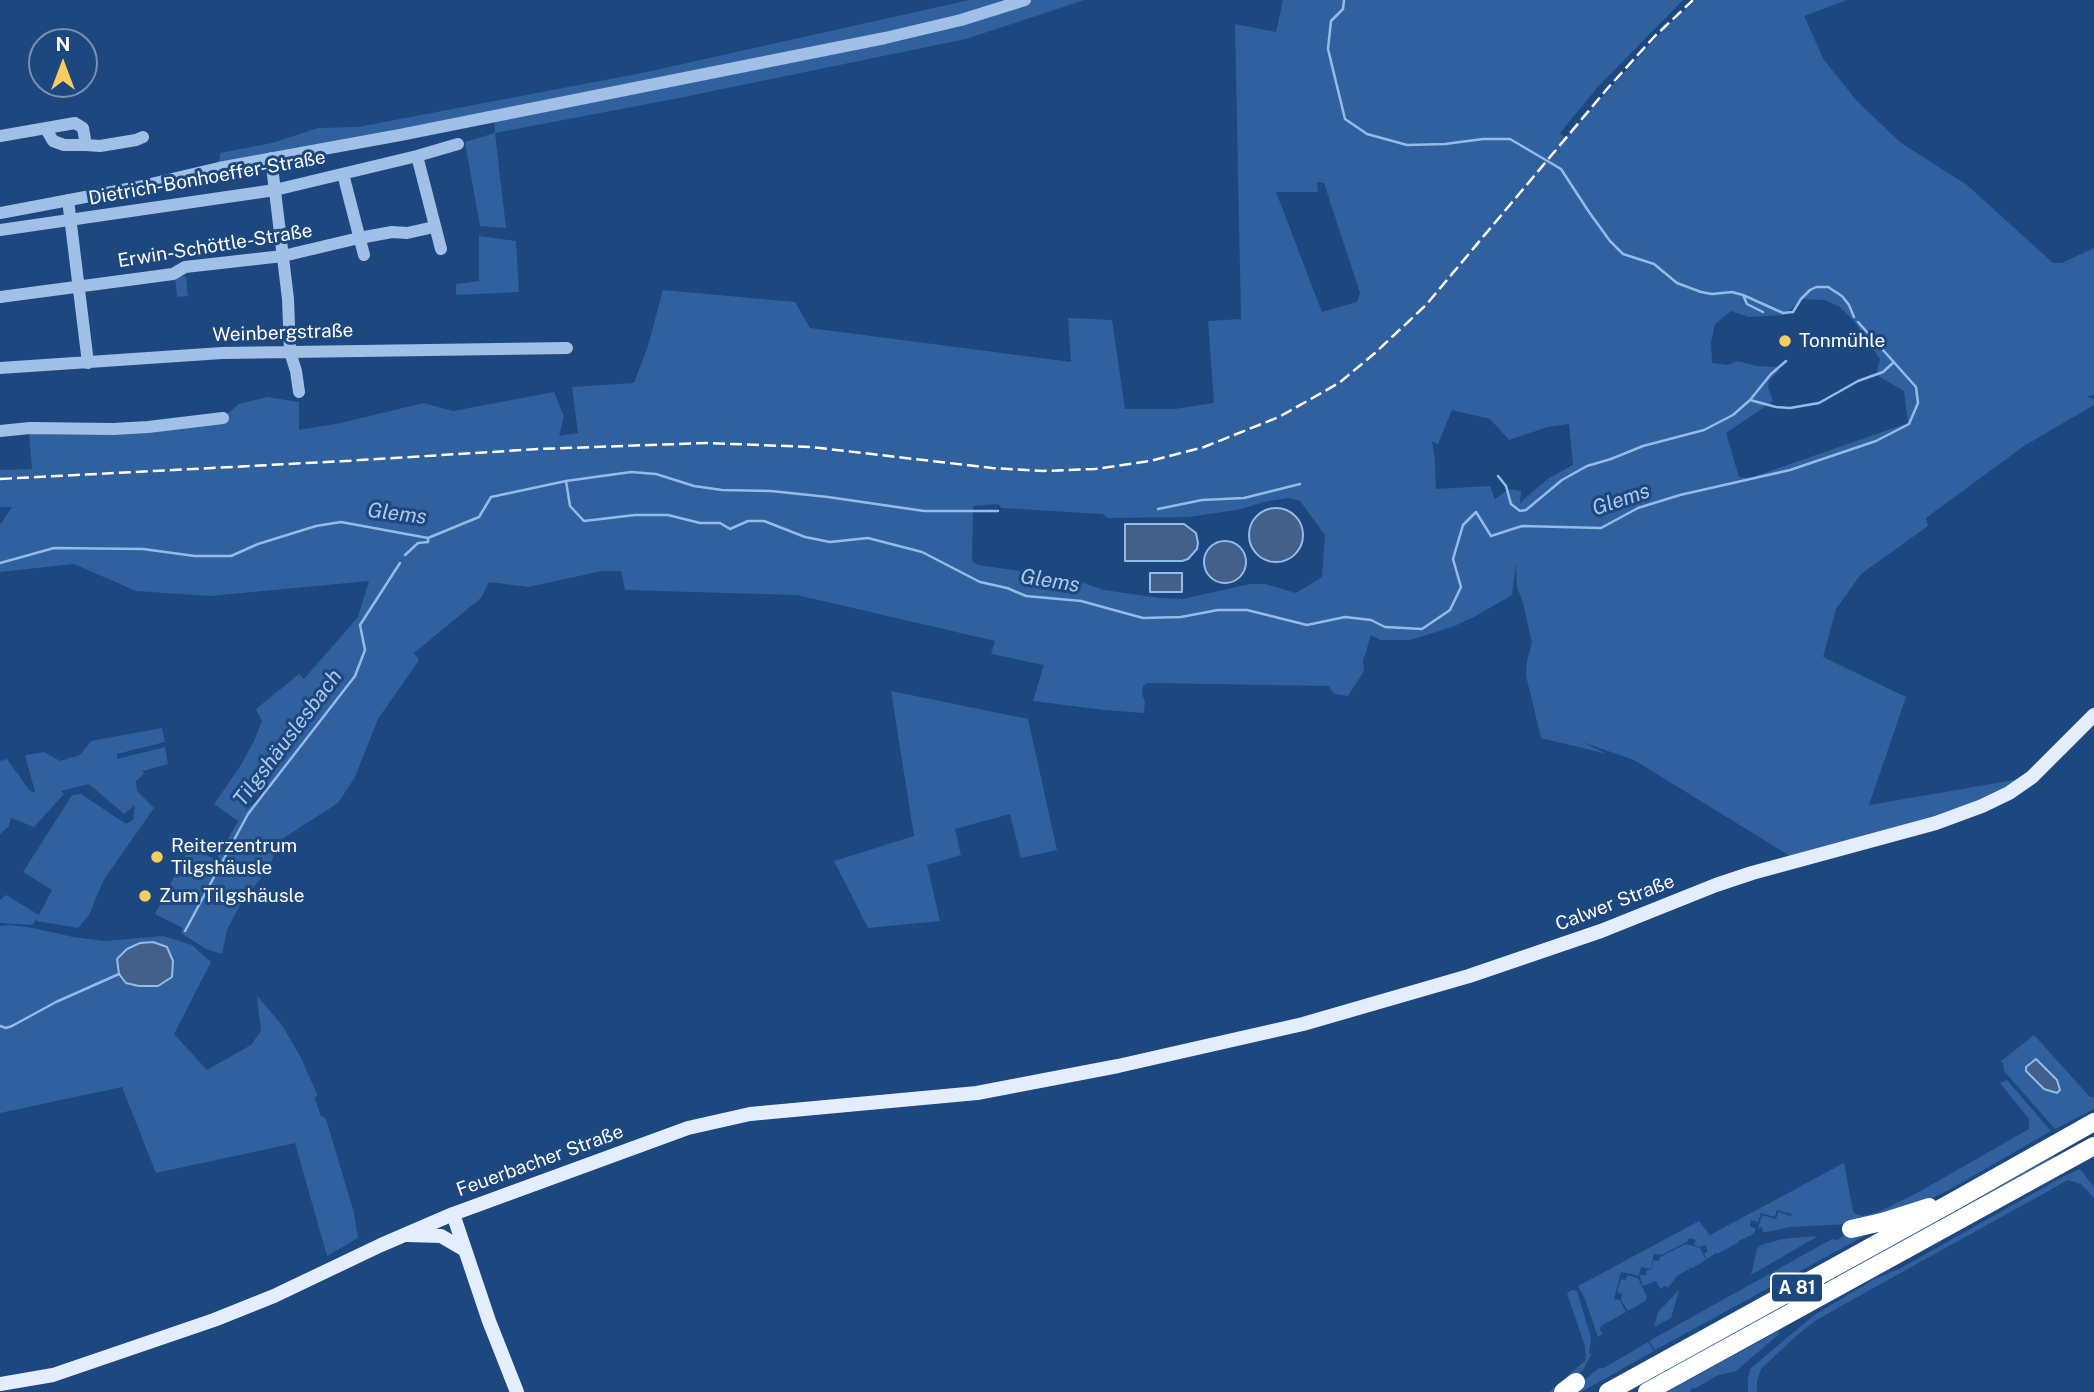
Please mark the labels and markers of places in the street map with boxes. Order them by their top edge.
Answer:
place label: Tonmühle [1799,330,1885,352]
marker: Tonmühle [1777,333,1793,349]
place label: Reiterzentrum Tilgshäusle [171,835,297,879]
marker: Reiterzentrum Tilgshäusle [149,849,165,865]
place label: Zum Tilgshäusle [159,885,305,907]
marker: Zum Tilgshäusle [137,888,153,904]

